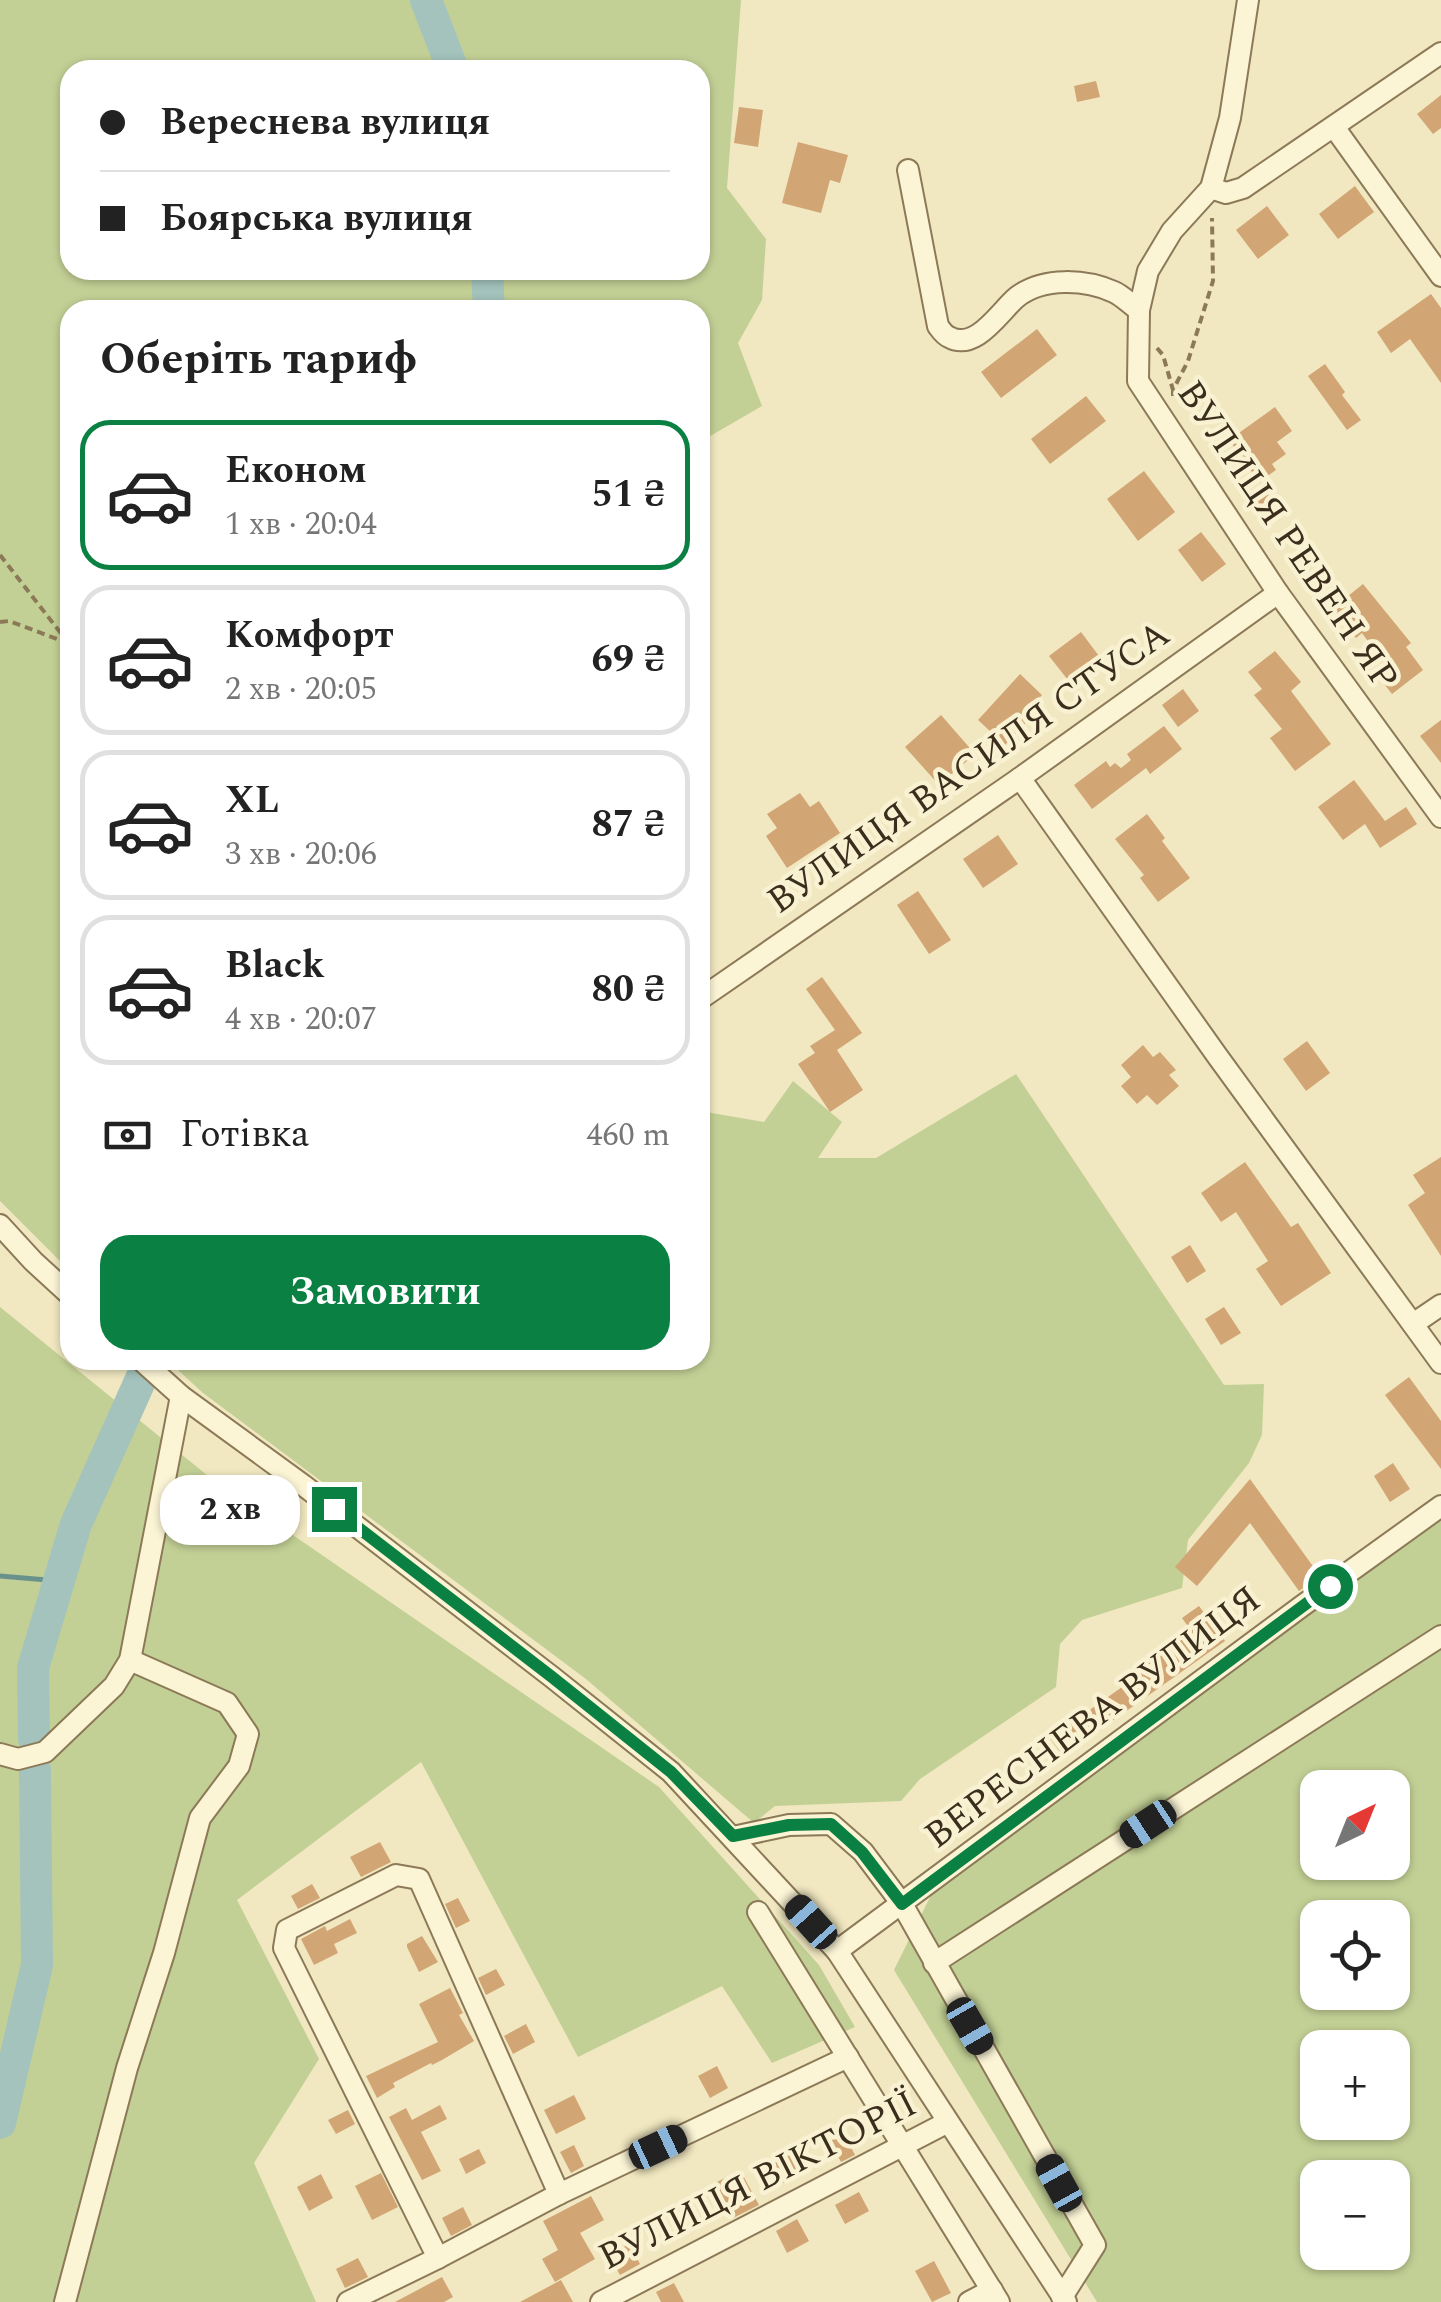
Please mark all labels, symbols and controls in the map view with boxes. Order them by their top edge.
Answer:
text: Вереснева вулиця [160,94,490,152]
text: Боярська вулиця [160,190,473,248]
text: Оберіть тариф [100,325,417,394]
street label: ВУЛИЦЯ РЕВЕН ЯР [1161,369,1413,703]
text: Економ [225,442,367,500]
icon: car [105,450,195,540]
text: 51 ₴ [592,466,665,524]
text: 1 хв · 20:04 [225,500,377,549]
text: Комфорт [225,607,394,665]
street label: ВУЛИЦЯ ВАСИЛЯ СТУСА [756,607,1182,929]
icon: car [105,615,195,705]
text: 69 ₴ [592,631,665,689]
text: 2 хв · 20:05 [225,665,377,714]
text: XL [225,772,279,830]
icon: car [105,780,195,870]
text: 87 ₴ [592,796,665,854]
text: 3 хв · 20:06 [225,830,377,879]
text: Black [225,937,325,995]
icon: car [105,945,195,1035]
text: 80 ₴ [592,961,665,1019]
text: 4 хв · 20:07 [225,995,377,1044]
text: Готівка [180,1106,310,1164]
icon: cash [100,1108,155,1163]
text: 460 m [586,1111,670,1160]
button: Замовити [100,1235,670,1350]
callout: 2 хв [159,1474,299,1544]
text: 2 хв [199,1485,261,1534]
route end [312,1487,357,1532]
route start [1308,1564,1353,1609]
street label: ВЕРЕСНЕВА ВУЛИЦЯ [912,1572,1274,1864]
north arrow [1300,1770,1410,1880]
map controls [1300,1770,1410,2270]
car [1115,1795,1181,1853]
car [780,1890,842,1954]
button: locate [1300,1900,1410,2010]
car [942,1993,998,2059]
button: + [1300,2030,1410,2140]
street label: ВУЛИЦЯ ВІКТОРІЇ [589,2076,927,2286]
car [624,2121,692,2173]
car [1031,2149,1087,2217]
button: − [1300,2160,1410,2270]

